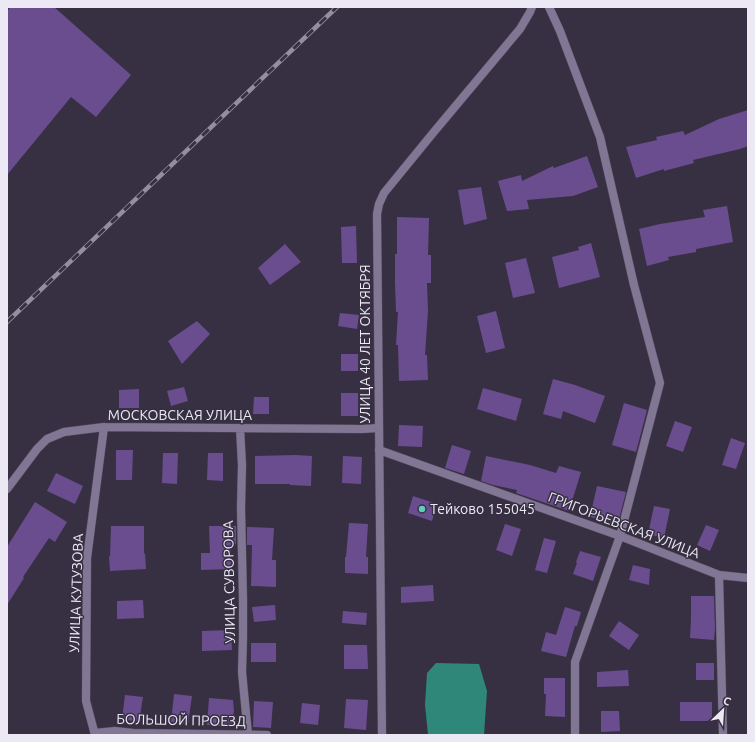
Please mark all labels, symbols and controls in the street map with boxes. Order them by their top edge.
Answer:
street label: УЛИЦА 40 ЛЕТ ОКТЯБРЯ [357,265,373,423]
street label: МОСКОВСКАЯ УЛИЦА [108,407,252,423]
street label: ГРИГОРЬЕВСКАЯ УЛИЦА [546,489,702,561]
place label: Тейково 155045 [430,501,535,517]
marker: Тейково 155045 [417,504,427,514]
street label: УЛИЦА СУВОРОВА [220,520,238,644]
street label: УЛИЦА КУТУЗОВА [66,533,86,653]
north arrow [703,690,743,730]
text: С [722,694,733,708]
street label: БОЛЬШОЙ ПРОЕЗД [116,710,246,729]

